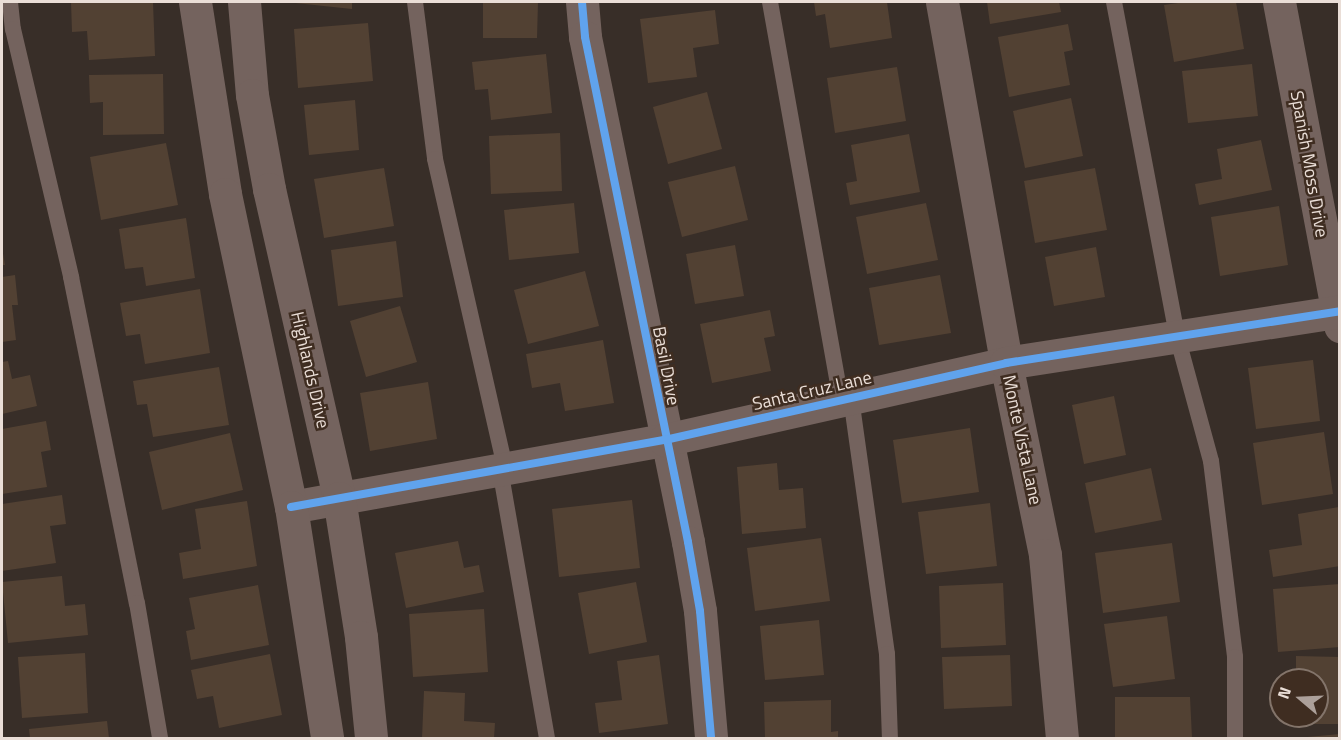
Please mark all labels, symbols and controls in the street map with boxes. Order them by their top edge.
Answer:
street label: Spanish Moss Drive [1285,89,1333,239]
street label: Highlands Drive [286,310,334,430]
street label: Basil Drive [648,325,684,407]
street label: Santa Cruz Lane [750,367,874,415]
street label: Monte Vista Lane [998,373,1046,507]
north arrow [1269,668,1329,728]
text: N [1271,684,1297,702]

